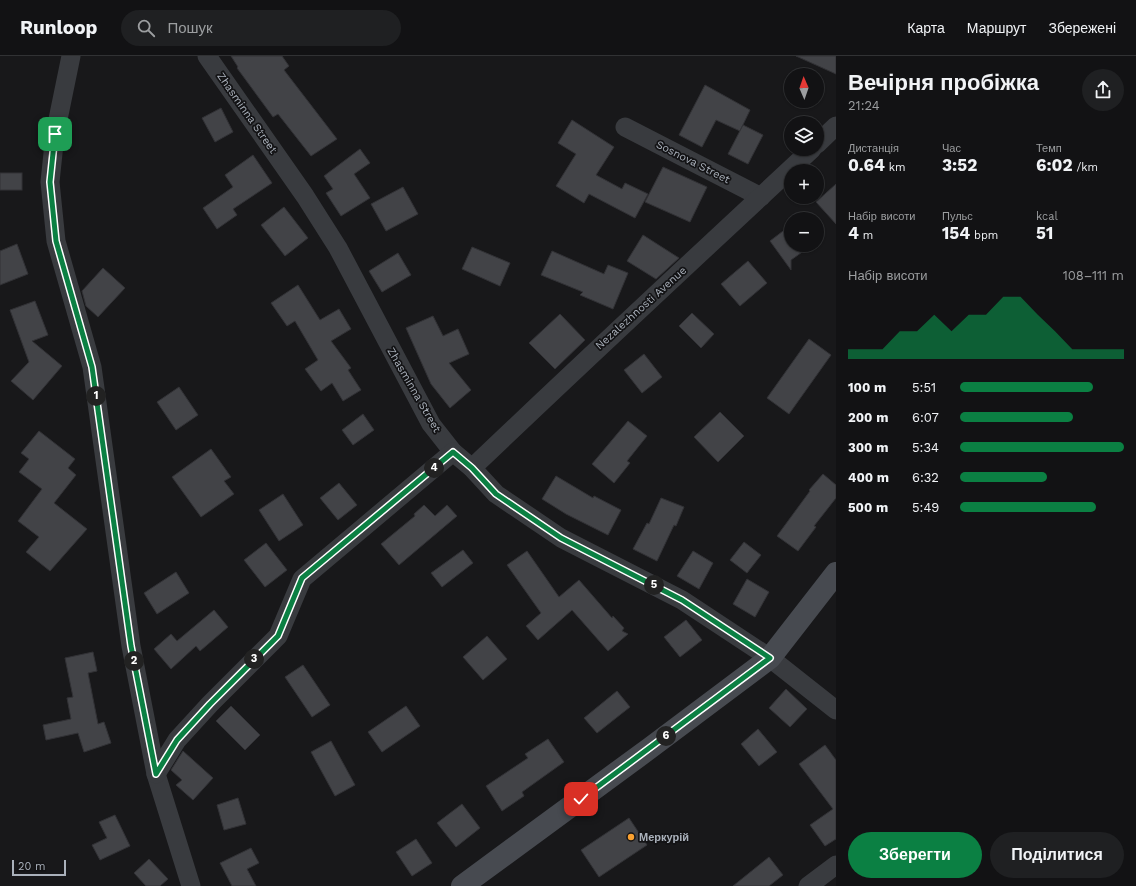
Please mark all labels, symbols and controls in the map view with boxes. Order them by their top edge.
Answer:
search box [121,10,401,46]
text: Runloop [20,16,97,39]
icon: search [135,17,157,39]
text: Пошук [167,19,213,37]
text: Карта [907,20,945,36]
text: Маршрут [967,20,1026,36]
text: Збережені [1048,20,1116,36]
north arrow [784,68,824,108]
map controls [784,68,824,252]
button: share [1082,69,1124,111]
street label: Zhasminna Street [214,70,280,156]
text: Вечірня пробіжка [848,70,1039,95]
text: 21:24 [848,98,880,113]
button: layers [784,116,824,156]
pin [38,117,72,151]
icon: arrive [44,123,66,145]
street label: Sosnova Street [654,138,732,186]
text: Дистанція [848,142,899,155]
text: Час [942,142,961,155]
text: Темп [1036,142,1062,155]
text: 0.64 [848,155,885,175]
text: 3:52 [942,155,977,175]
text: 6:02 [1036,155,1073,175]
text: km [885,161,906,174]
text: /km [1073,161,1098,174]
button: + [784,164,824,204]
text: Набір висоти [848,210,915,223]
text: Пульс [942,210,973,223]
text: kcal [1036,210,1058,223]
button: − [784,212,824,252]
text: 4 [848,223,859,243]
text: 154 [942,223,970,243]
text: 51 [1036,223,1053,243]
text: m [859,229,873,242]
text: bpm [970,229,998,242]
street label: Nezalezhnosti Avenue [593,264,689,352]
text: Набір висоти [848,268,928,283]
text: 108–111 m [1063,268,1124,283]
street label: Zhasminna Street [384,345,444,435]
text: 100 m [848,380,886,395]
text: 5:51 [912,380,936,395]
pin: 1 [86,386,106,406]
text: 1 [94,389,98,402]
text: 200 m [848,410,888,425]
text: 6:07 [912,410,939,425]
text: 300 m [848,440,888,455]
text: 5:34 [912,440,939,455]
pin: 4 [424,458,444,478]
text: 4 [430,461,438,474]
text: 400 m [848,470,889,485]
text: 6:32 [912,470,939,485]
text: 500 m [848,500,888,515]
text: 5:49 [912,500,939,515]
pin: 5 [644,575,664,595]
text: 5 [651,578,657,591]
pin: 3 [244,649,264,669]
pin: 2 [124,651,144,671]
text: 3 [251,652,257,665]
text: 2 [131,654,137,667]
pin: 6 [656,726,676,746]
text: 6 [663,729,669,742]
pin [564,782,598,816]
icon: check [570,788,592,810]
place label: Меркурій [639,831,689,844]
marker: Меркурій [626,832,636,842]
button: Зберегти [848,832,982,878]
button: Поділитися [990,832,1124,878]
scale bar [12,858,66,877]
text: 20 m [18,860,46,873]

